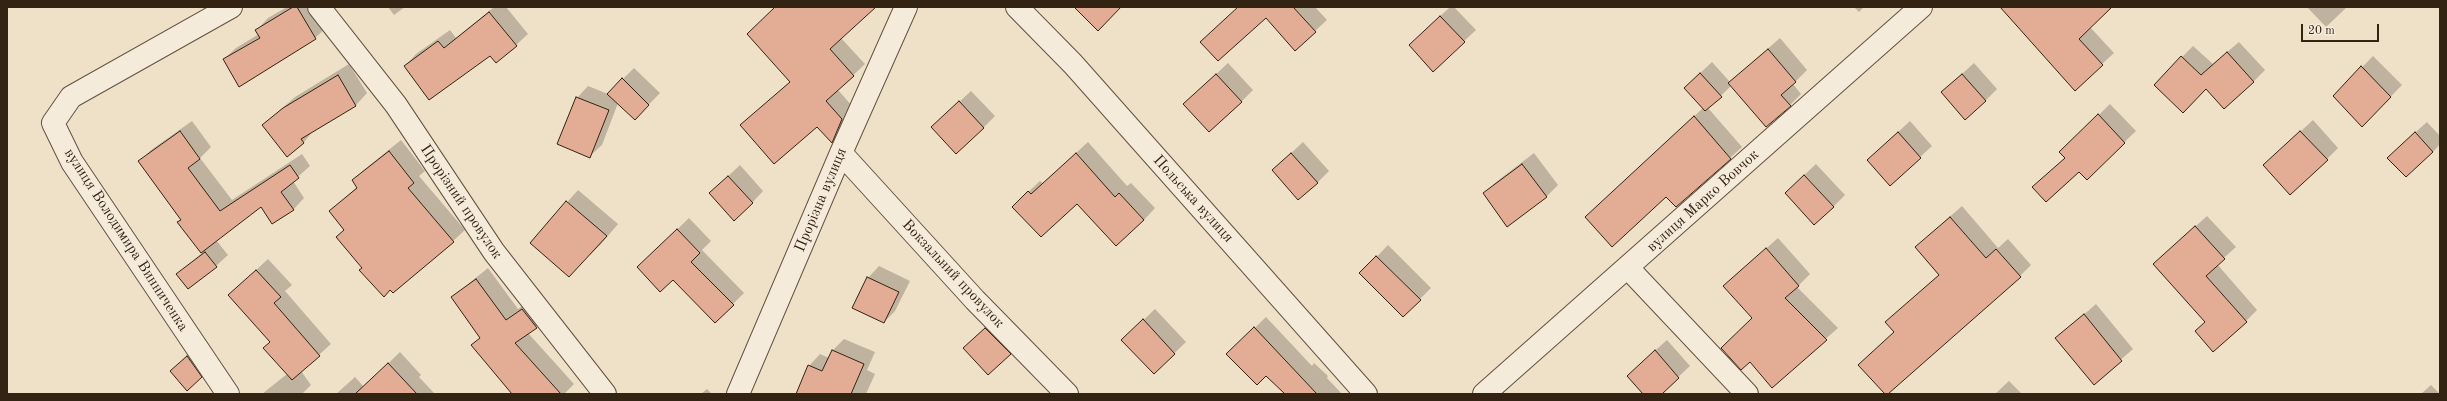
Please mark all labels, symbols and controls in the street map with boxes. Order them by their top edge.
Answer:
scale bar [2303,16,2381,42]
text: 20 m [2308,25,2335,37]
street label: Прорізний провулок [416,141,506,263]
street label: вулиця Володимира Винниченка [60,145,192,335]
street label: Прорізна вулиця [791,145,851,255]
street label: вулиця Марко Вовчок [1643,146,1763,256]
street label: Польська вулиця [1149,151,1237,247]
street label: Вокзальний провулок [898,216,1008,332]

